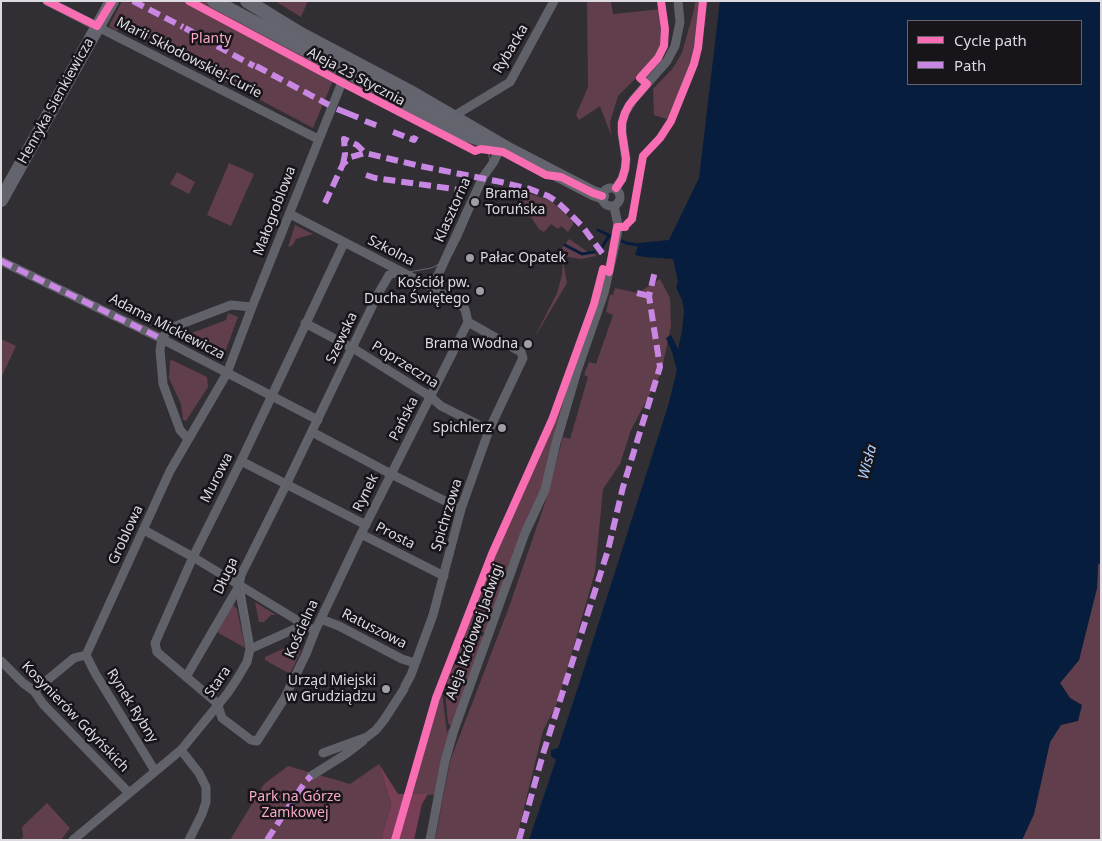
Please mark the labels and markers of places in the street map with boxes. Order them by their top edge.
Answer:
place label: Brama Toruńska [485,186,545,218]
marker: Brama Toruńska [469,196,481,208]
place label: Pałac Opatek [480,250,566,266]
marker: Pałac Opatek [464,252,476,264]
place label: Kościół pw. Ducha Świętego [364,275,470,308]
marker: Kościół pw. Ducha Świętego [474,285,486,297]
place label: Brama Wodna [425,336,518,352]
marker: Brama Wodna [522,338,534,350]
place label: Spichlerz [433,420,492,436]
marker: Spichlerz [496,422,508,434]
place label: Urząd Miejski w Grudziądzu [286,673,376,706]
marker: Urząd Miejski w Grudziądzu [380,683,392,695]

